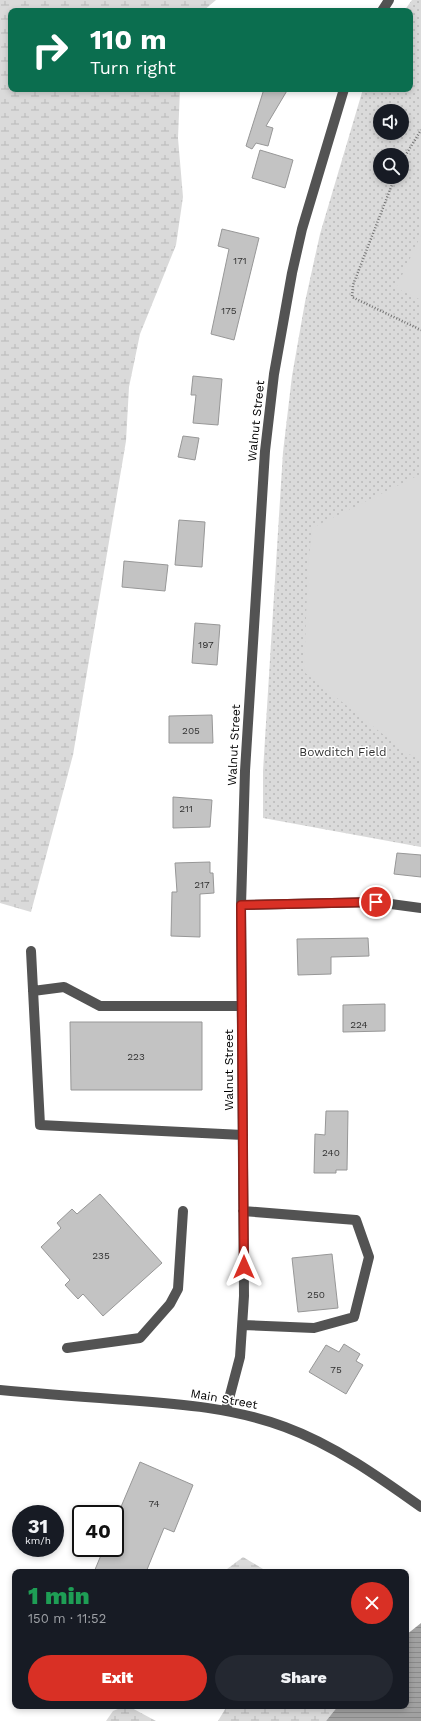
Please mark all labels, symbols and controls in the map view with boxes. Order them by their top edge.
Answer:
text: 110 m [90,23,167,56]
icon: right [24,24,76,76]
text: Turn right [90,57,176,78]
map controls [373,104,409,184]
button: sound [373,104,409,140]
button: search [373,148,409,184]
house number: 171 [233,255,247,266]
house number: 175 [221,305,237,316]
street label: Walnut Street [245,380,267,462]
house number: 197 [198,639,214,650]
street label: Walnut Street [225,704,243,786]
house number: 205 [182,725,200,736]
park label: Bowditch Field [299,745,387,759]
house number: 211 [179,803,193,814]
house number: 217 [194,879,210,890]
pin [359,885,393,919]
icon: arrive [365,891,387,913]
house number: 224 [350,1019,368,1030]
street label: Walnut Street [222,1029,236,1111]
house number: 223 [127,1051,145,1062]
house number: 240 [322,1147,340,1158]
position arrow [223,1246,265,1288]
house number: 235 [92,1250,110,1261]
house number: 250 [307,1289,325,1300]
house number: 75 [330,1364,342,1375]
street label: Main Street [189,1386,259,1412]
house number: 74 [148,1498,160,1509]
speed limit sign: 40 [72,1505,124,1557]
text: 31 [28,1514,48,1538]
text: km/h [25,1535,51,1546]
text: 1 min [28,1582,90,1610]
button: close [351,1582,393,1624]
text: 150 m · 11:52 [28,1611,106,1626]
button: Exit [28,1655,207,1701]
button: Share [215,1655,393,1701]

